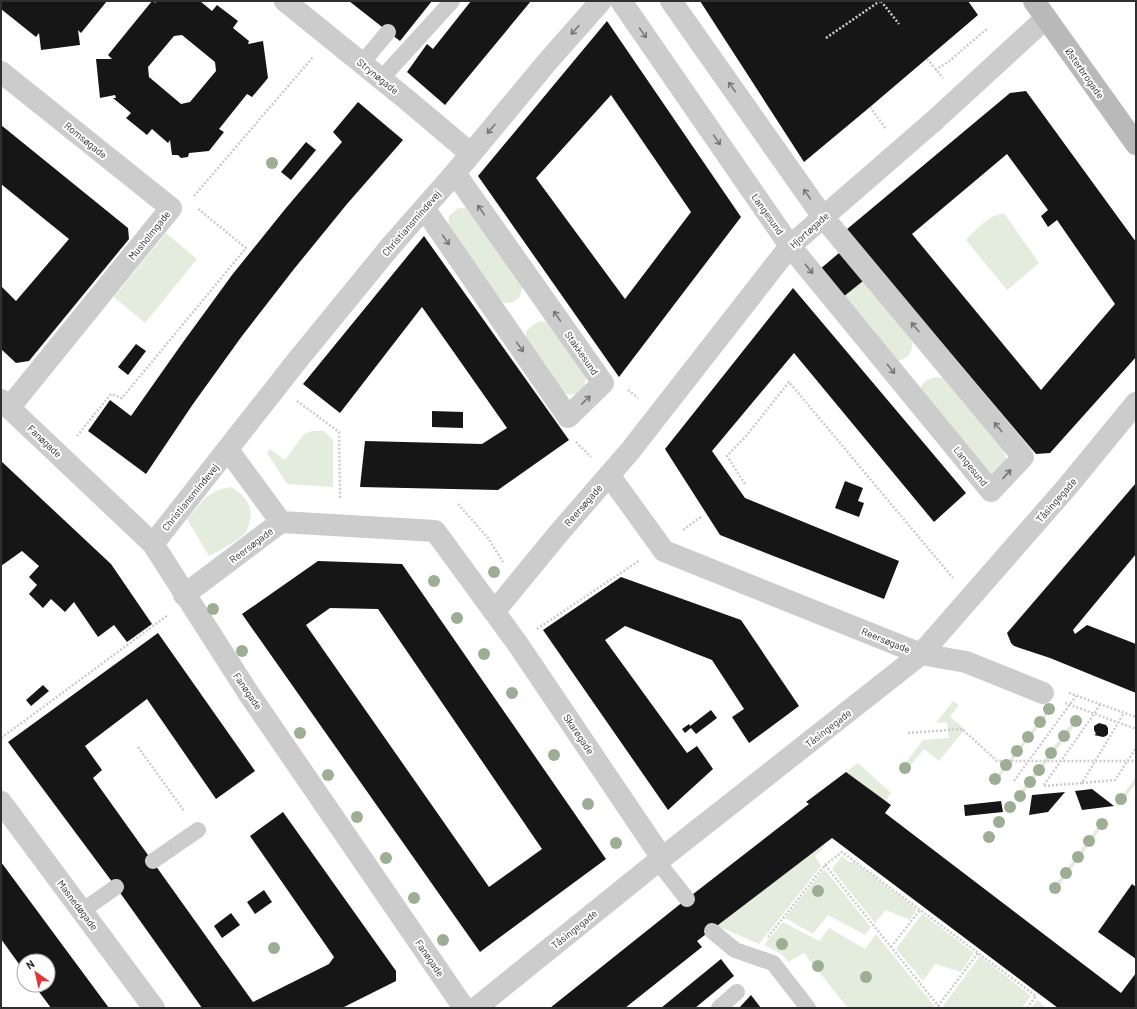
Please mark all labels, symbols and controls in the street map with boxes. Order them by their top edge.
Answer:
one-way arrow [570,25,579,35]
one-way arrow [639,27,647,38]
street label: Østerbrogade [1063,45,1107,101]
street label: Strynøgade [355,56,401,96]
one-way arrow [728,82,736,93]
street label: Romsøgade [62,119,110,161]
one-way arrow [486,124,495,135]
one-way arrow [713,134,721,145]
street label: Christiansmindevej [379,188,443,258]
one-way arrow [803,188,811,199]
street label: Langesund [749,191,787,237]
one-way arrow [477,205,486,216]
street label: Musholmgade [125,208,173,262]
street label: Hjortøgade [787,209,831,251]
one-way arrow [442,234,450,245]
one-way arrow [804,263,813,274]
one-way arrow [553,311,561,322]
one-way arrow [910,322,919,333]
street label: Stakkesund [563,329,601,377]
one-way arrow [516,341,524,352]
one-way arrow [886,364,895,374]
one-way arrow [581,395,591,405]
street label: Fanøgade [25,422,65,460]
one-way arrow [993,422,1002,433]
street label: Langesund [951,444,991,488]
street label: Christiansmindevej [159,461,221,533]
one-way arrow [1002,469,1012,479]
street label: Tåsingegade [1033,475,1079,525]
street label: Reersøgade [562,482,604,528]
street label: Reersøgade [227,525,275,565]
street label: Reersøgade [860,625,912,655]
street label: Fanøgade [231,670,265,712]
street label: Tåsingegade [803,706,853,750]
street label: Skarøgade [561,712,597,756]
street label: Masnedøgade [55,878,101,932]
street label: Tåsingegade [549,907,599,951]
street label: Fanøgade [413,937,447,979]
north arrow [16,953,56,993]
text: N [23,957,37,972]

